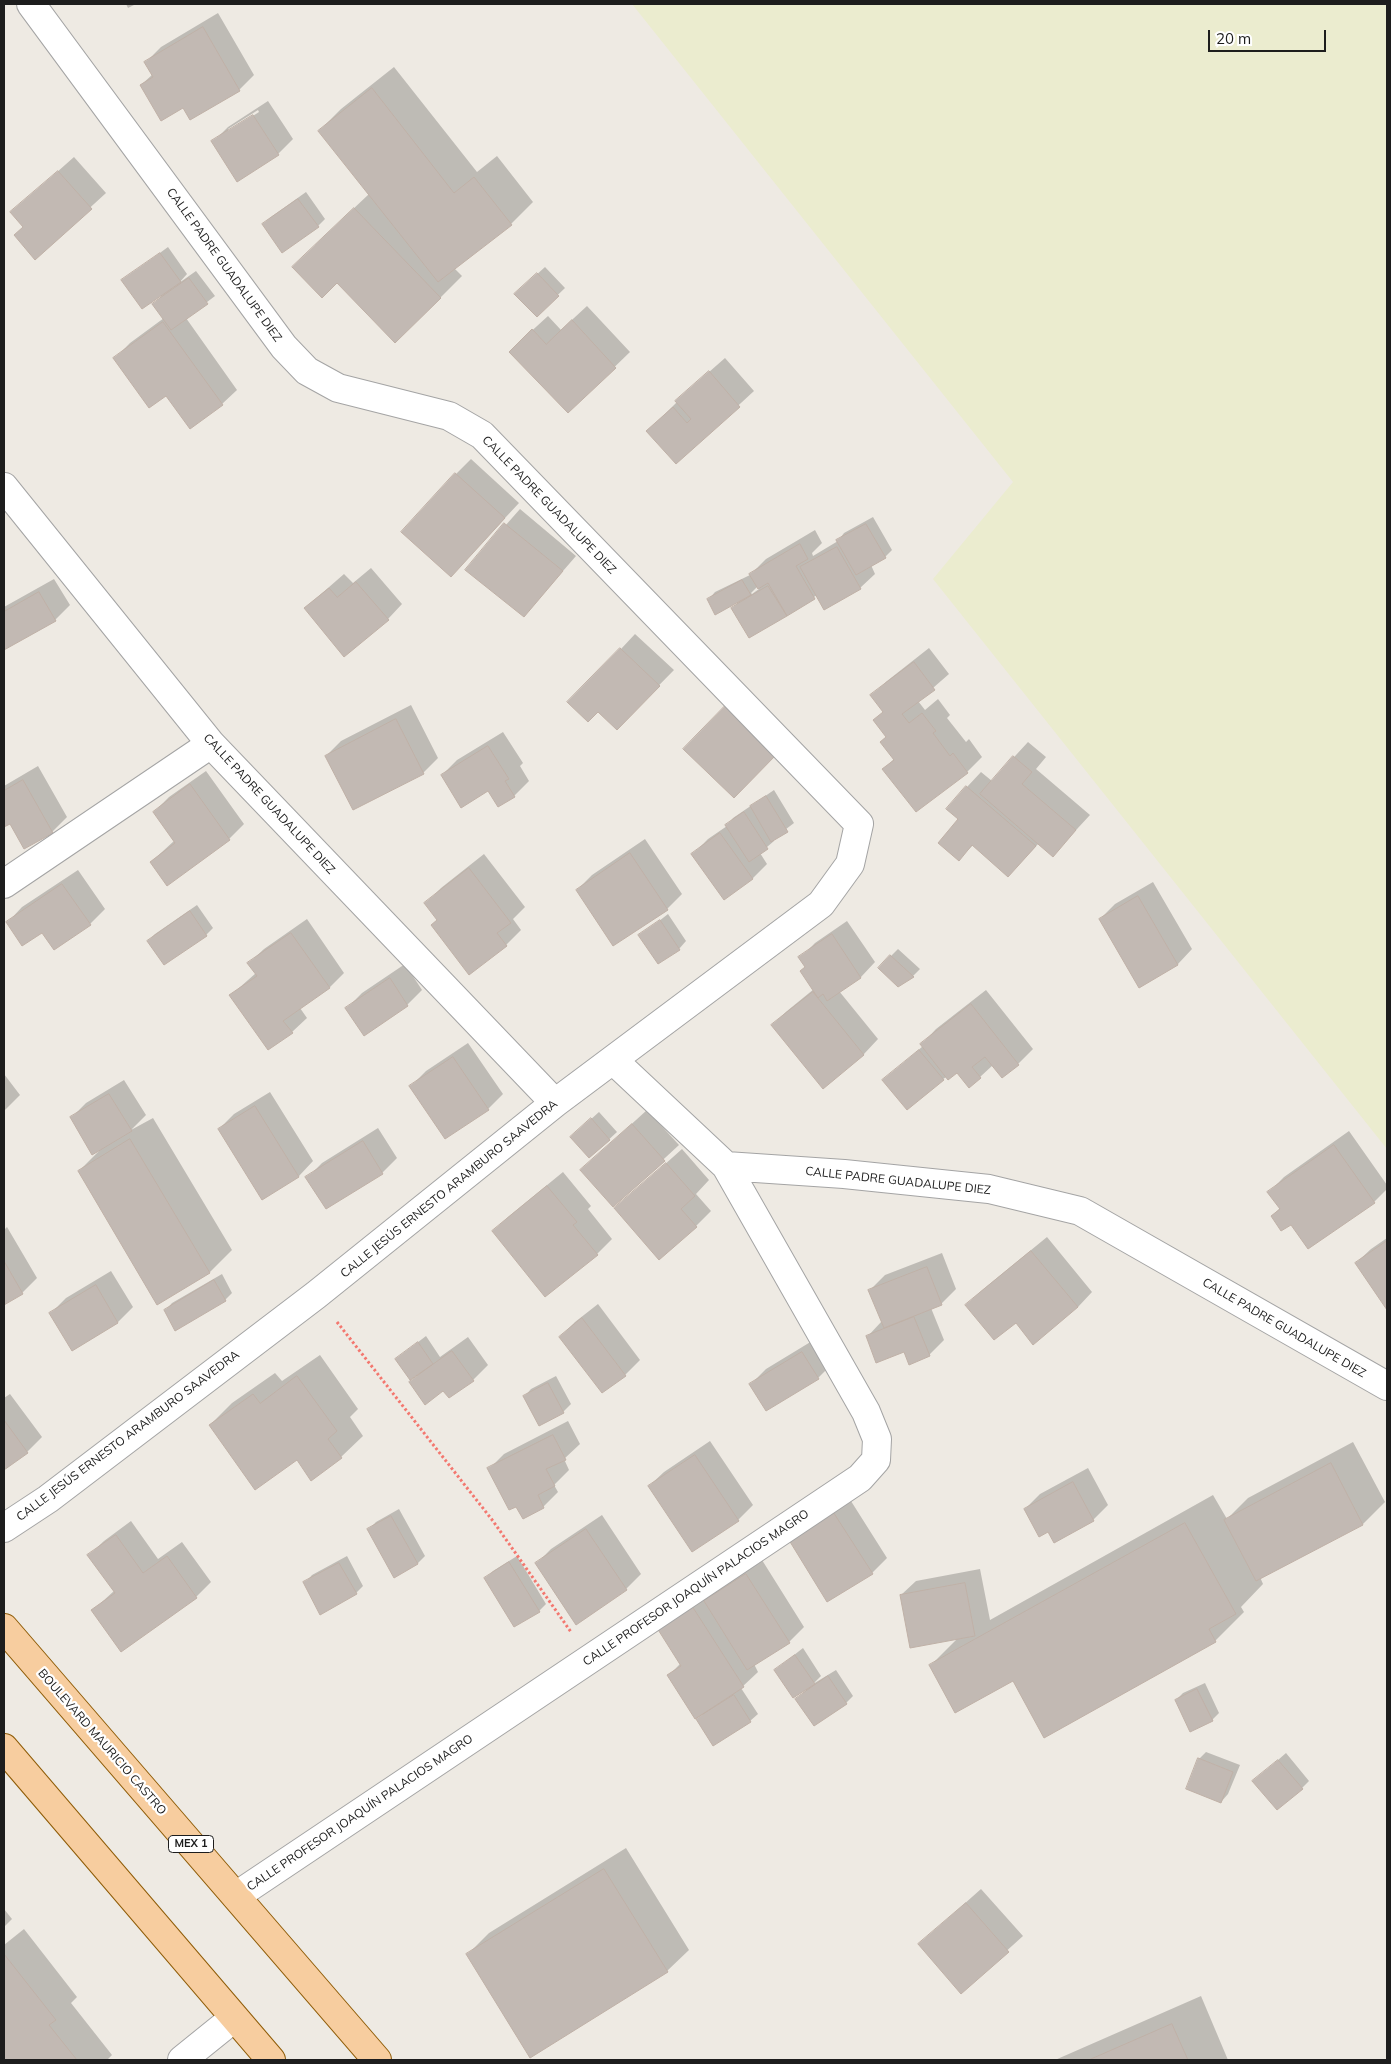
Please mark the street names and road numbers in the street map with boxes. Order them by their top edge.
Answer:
street label: CALLE PADRE GUADALUPE DIEZ [163,185,285,345]
street label: CALLE PADRE GUADALUPE DIEZ [479,433,619,577]
street label: CALLE PADRE GUADALUPE DIEZ [200,731,338,877]
street label: CALLE JESÚS ERNESTO ARAMBURO SAAVEDRA [338,1097,560,1281]
street label: CALLE PADRE GUADALUPE DIEZ [805,1164,991,1198]
street label: CALLE PADRE GUADALUPE DIEZ [1200,1275,1368,1381]
street label: CALLE JESÚS ERNESTO ARAMBURO SAAVEDRA [14,1348,242,1524]
street label: CALLE PROFESOR JOAQUÍN PALACIOS MAGRO [580,1507,812,1669]
street label: BOULEVARD MAURICIO CASTRO [35,1666,169,1818]
street label: CALLE PROFESOR JOAQUÍN PALACIOS MAGRO [244,1732,476,1894]
road number: MEX 1 [168,1836,214,1852]

